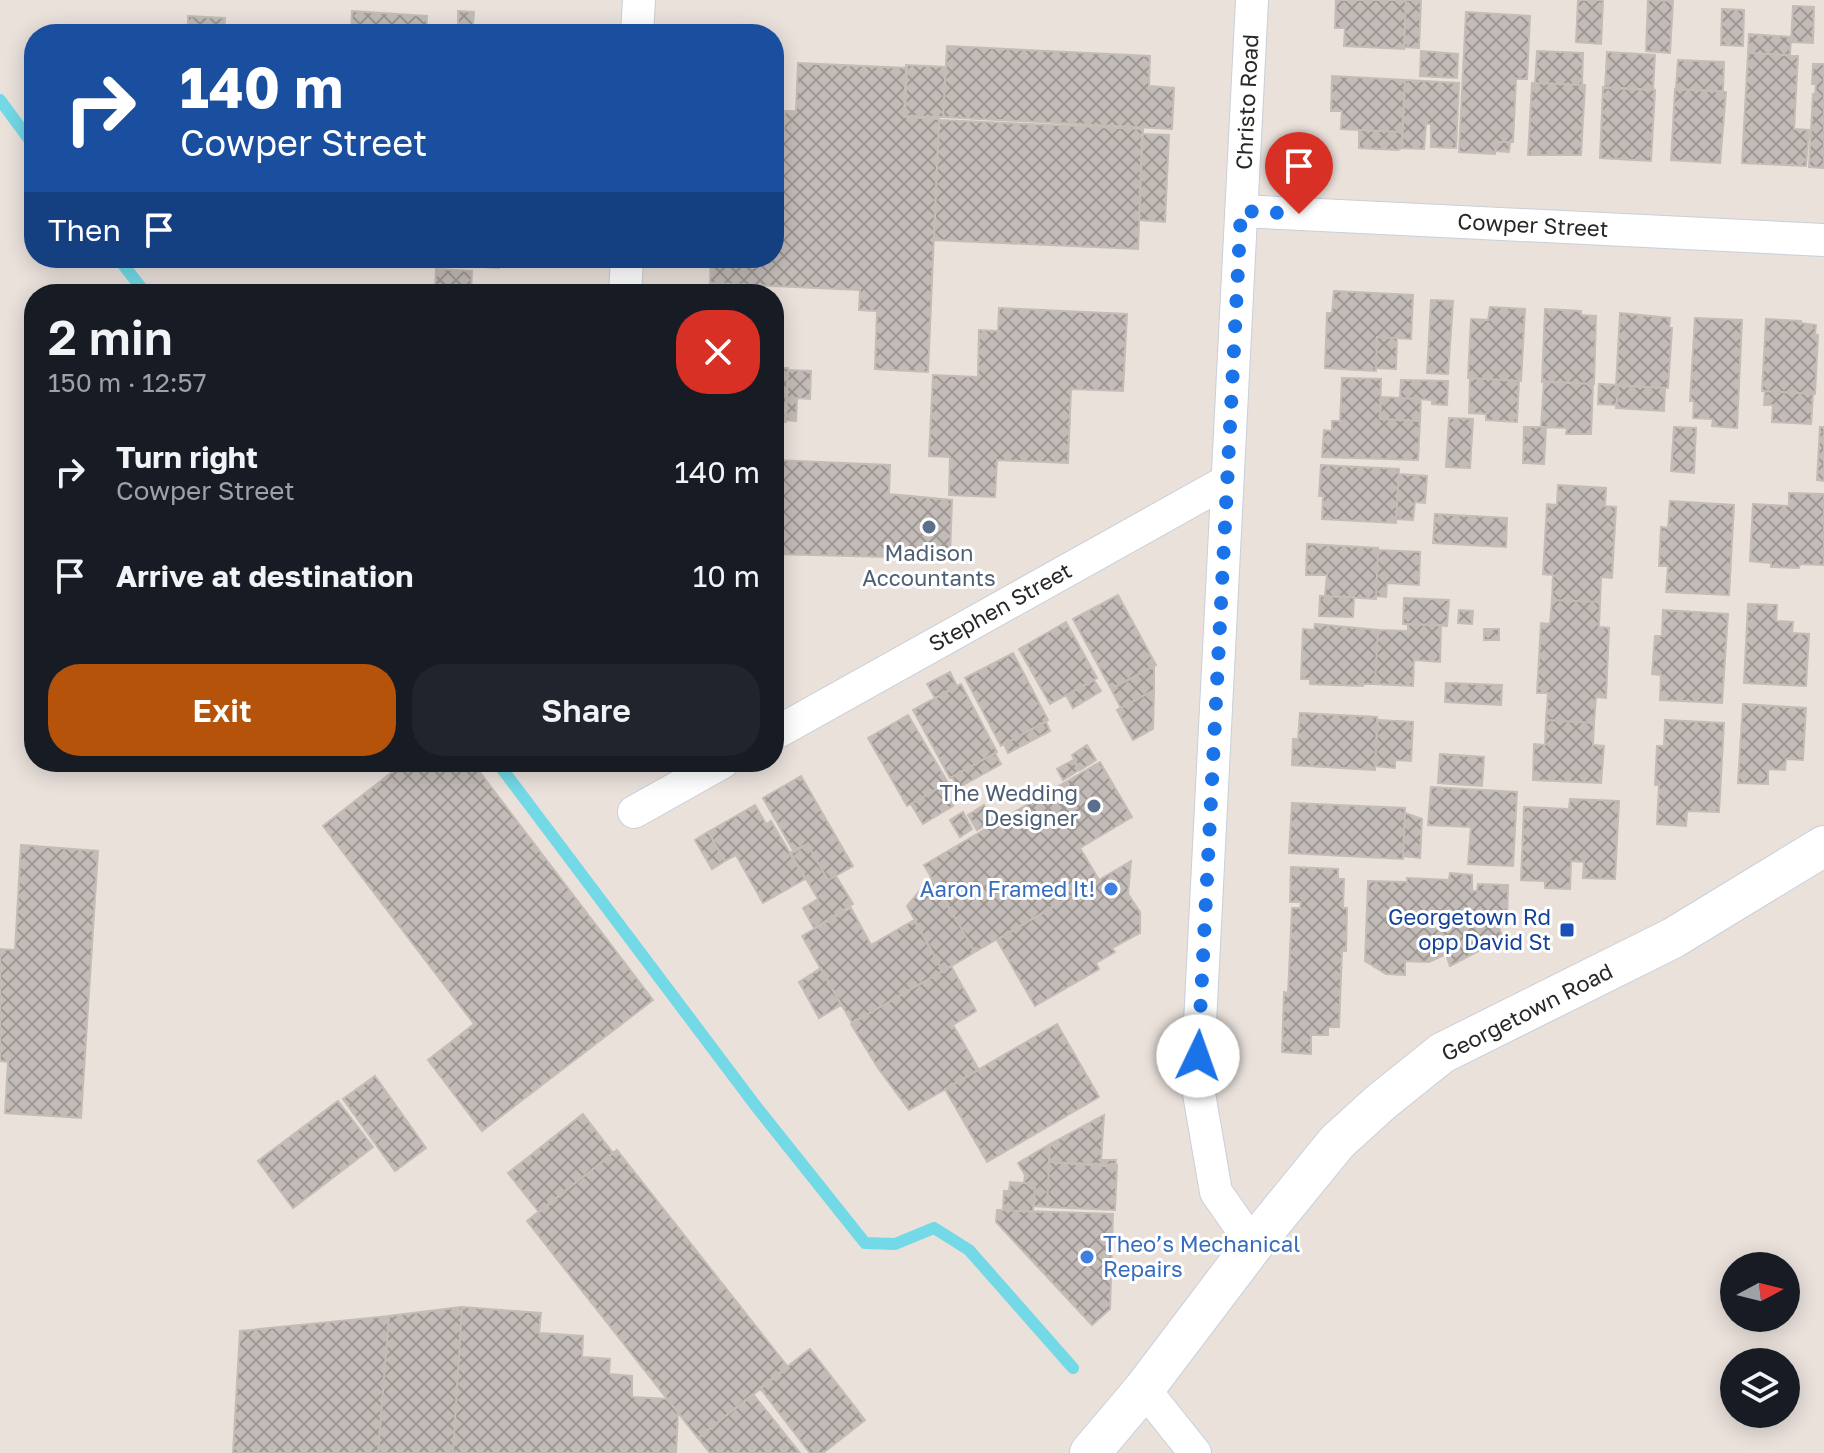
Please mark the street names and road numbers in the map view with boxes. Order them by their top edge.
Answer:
street label: Christo Road [1229,33,1264,171]
street label: Cowper Street [1457,207,1609,242]
street label: Stephen Street [924,556,1076,657]
street label: Georgetown Road [1437,957,1617,1066]

